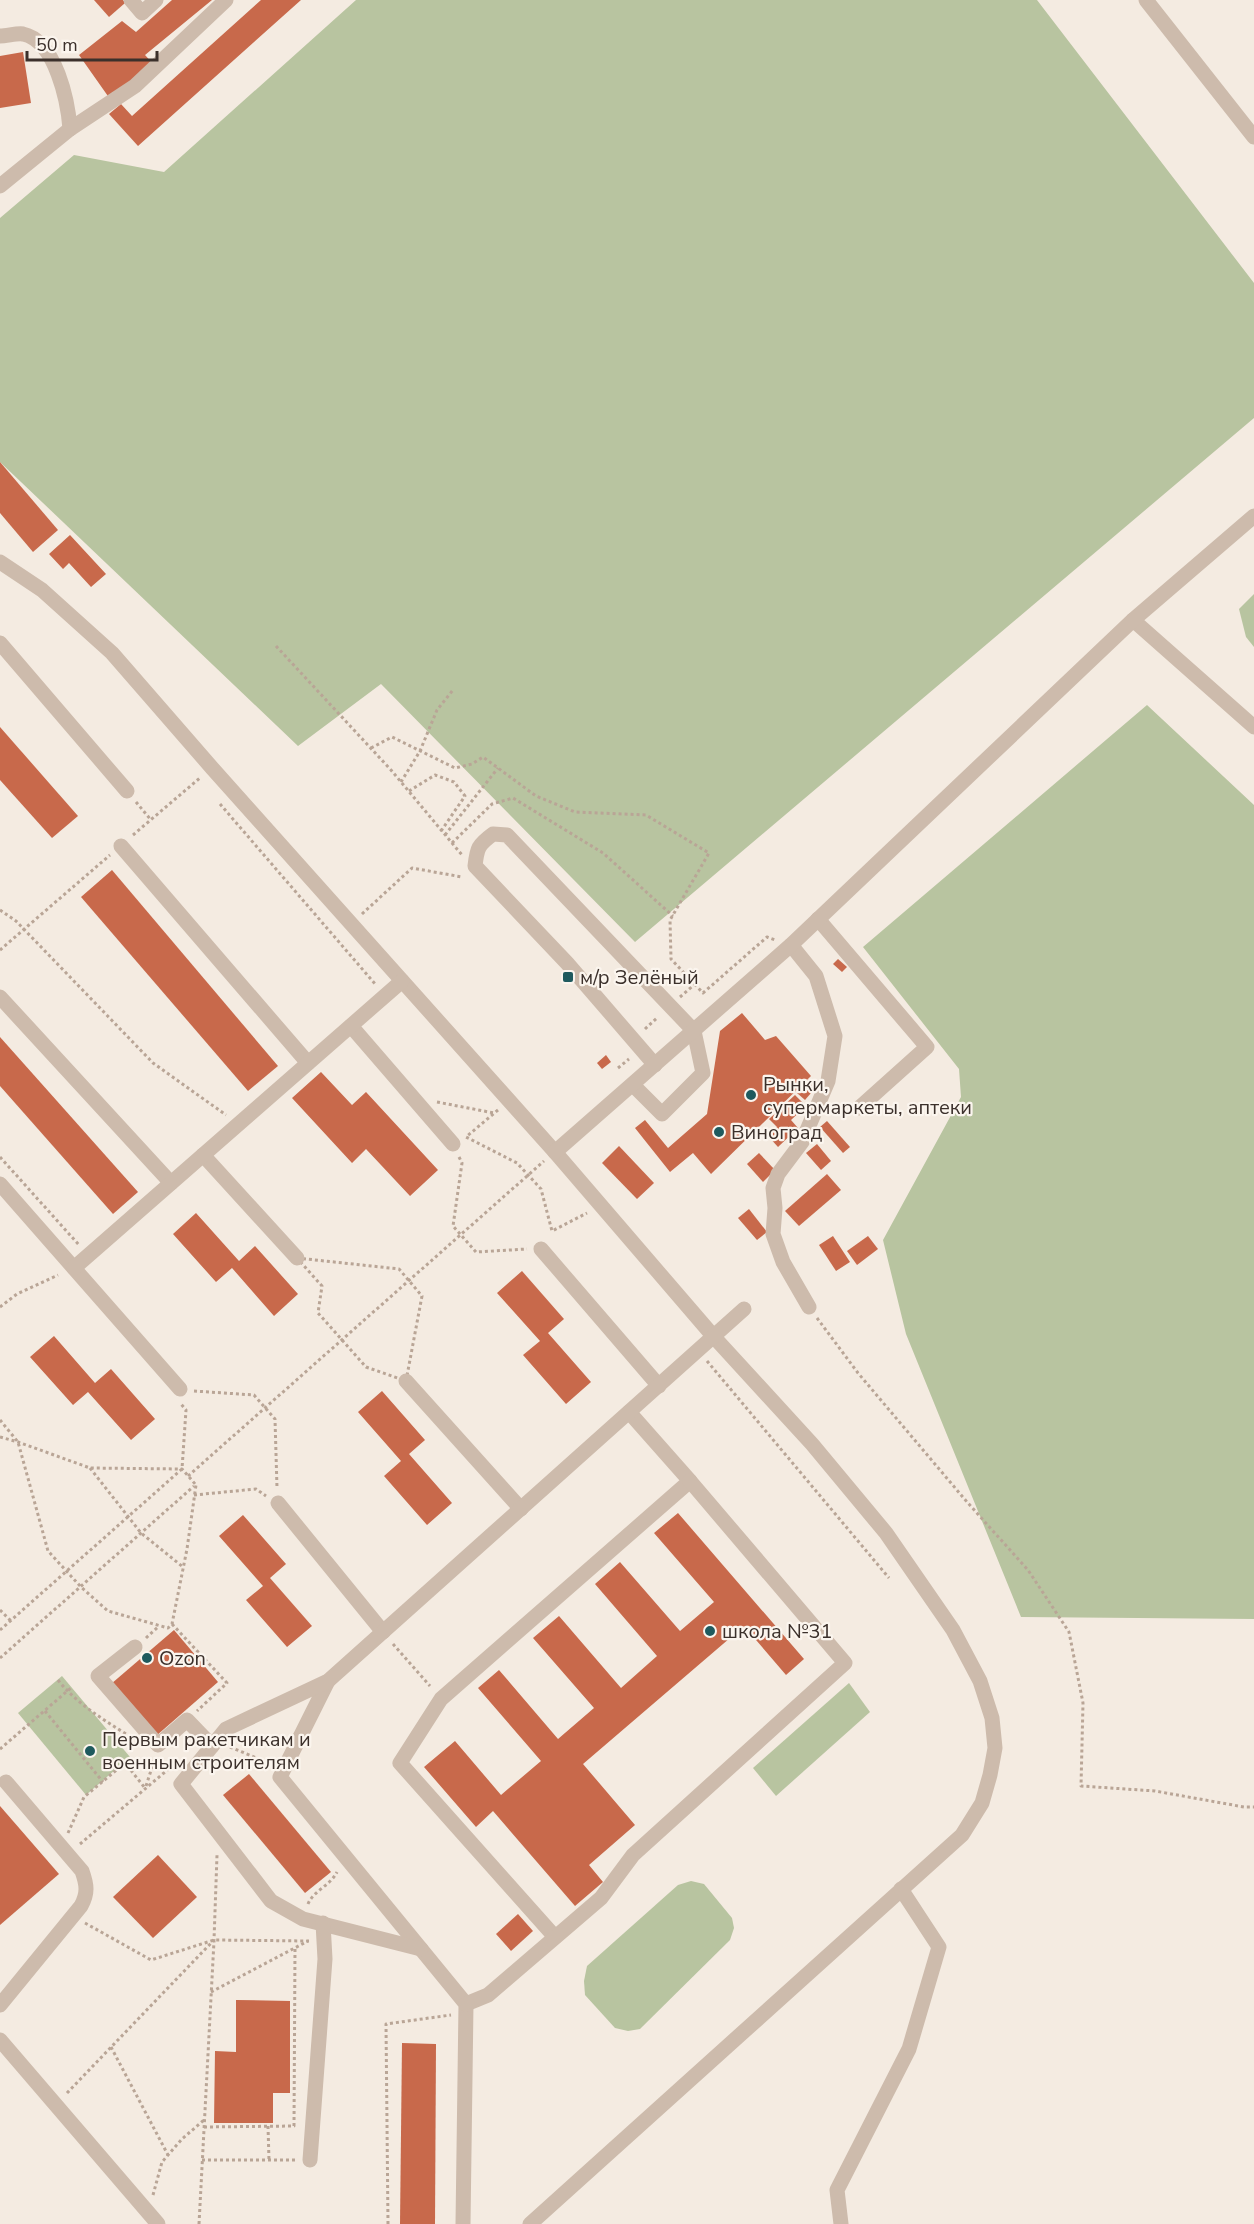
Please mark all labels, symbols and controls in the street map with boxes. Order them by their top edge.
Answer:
scale bar [27,24,158,62]
text: 50 m [36,33,78,57]
place label: м/р Зелёный [580,964,699,991]
marker: м/р Зелёный [561,970,575,984]
place label: Рынки, супермаркеты, аптеки [763,1071,972,1121]
marker: Рынки, супермаркеты, аптеки [744,1088,758,1102]
place label: Виноград [731,1119,823,1146]
marker: Виноград [712,1125,726,1139]
place label: школа №31 [722,1618,833,1645]
marker: школа №31 [703,1624,717,1638]
place label: Ozon [159,1645,206,1672]
marker: Ozon [140,1651,154,1665]
place label: Первым ракетчикам и военным строителям [102,1726,311,1776]
marker: Первым ракетчикам и военным строителям [83,1744,97,1758]

